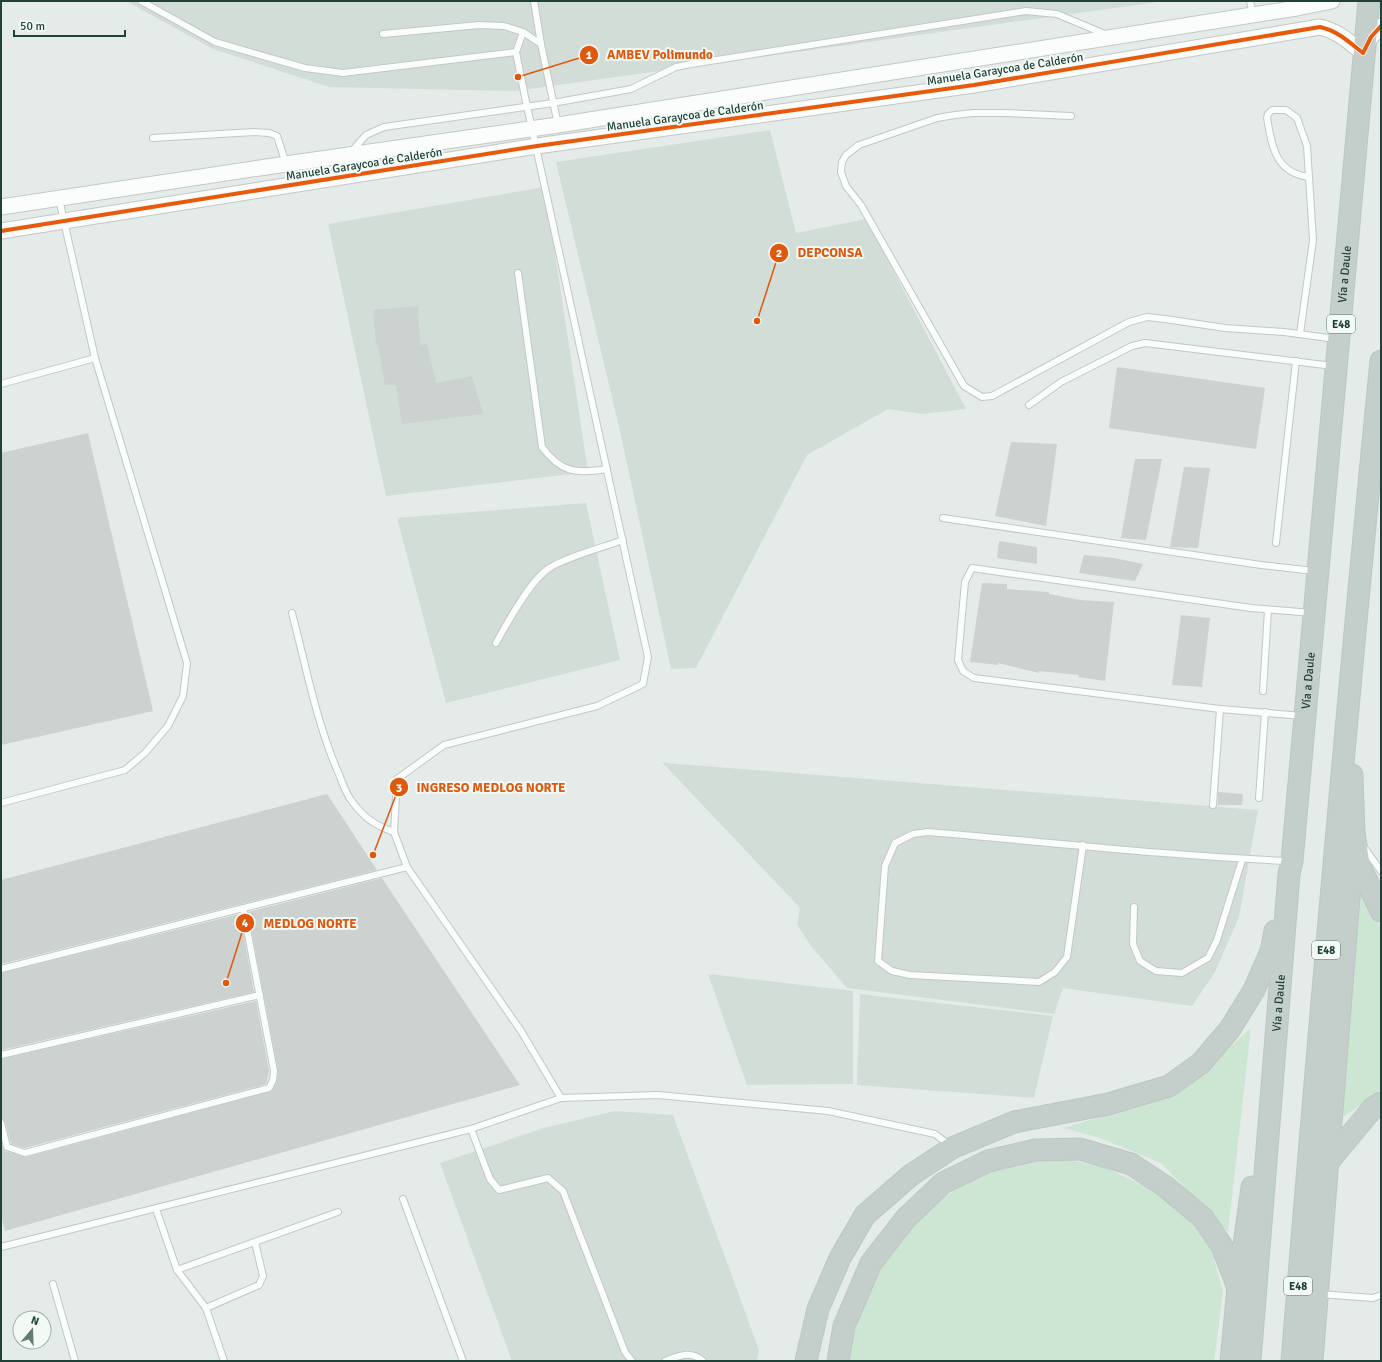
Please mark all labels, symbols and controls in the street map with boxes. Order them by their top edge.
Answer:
scale bar [14,12,125,38]
text: 50 m [20,19,45,34]
callout: AMBEV Polimundo [579,42,721,67]
text: AMBEV Polimundo [607,47,713,63]
text: 1 [586,48,593,63]
street label: Manuela Garaycoa de Calderón [926,50,1084,89]
street label: Manuela Garaycoa de Calderón [606,98,764,135]
street label: Manuela Garaycoa de Calderón [285,145,443,184]
callout: DEPCONSA [769,240,870,265]
text: DEPCONSA [798,245,863,261]
street label: Vía a Daule [1335,245,1355,304]
text: 2 [776,246,782,261]
road number: E48 [1327,315,1355,333]
street label: Vía a Daule [1299,651,1319,710]
callout: INGRESO MEDLOG NORTE [389,775,574,800]
text: INGRESO MEDLOG NORTE [417,780,566,796]
text: 3 [396,781,402,796]
callout: MEDLOG NORTE [235,911,364,936]
text: 4 [242,916,249,931]
text: MEDLOG NORTE [263,916,357,932]
road number: E48 [1312,941,1340,959]
street label: Vía a Daule [1269,974,1289,1032]
road number: E48 [1284,1277,1312,1295]
north arrow [12,1310,52,1350]
text: N [29,1314,41,1328]

